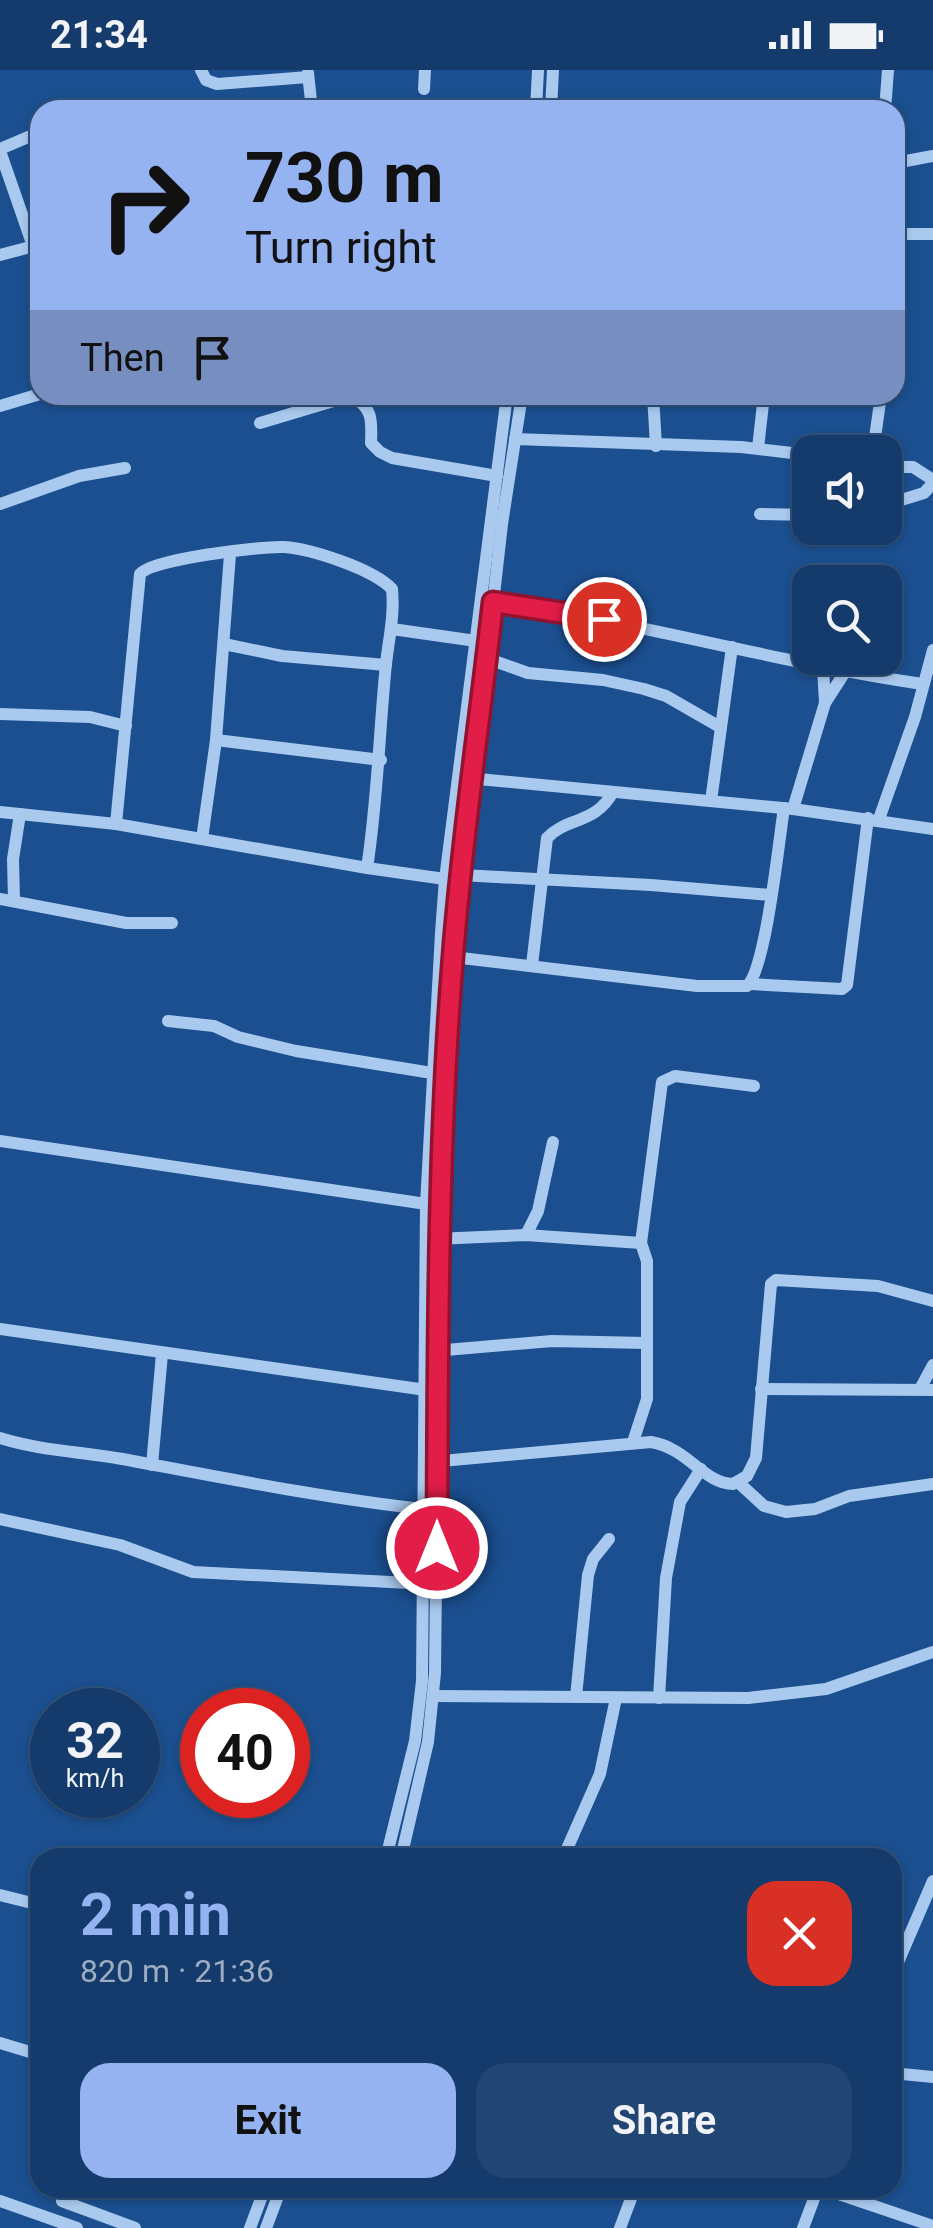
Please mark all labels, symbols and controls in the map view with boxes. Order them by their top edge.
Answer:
text: 21:34 [50,13,148,57]
text: 730 m [245,137,444,219]
icon: right [80,140,210,270]
text: Turn right [245,221,437,274]
icon: arrive [185,330,240,385]
text: Then [80,336,165,380]
map controls [792,435,902,675]
button: sound [792,435,902,545]
button: search [792,565,902,675]
pin [562,577,647,662]
icon: arrive [577,592,632,647]
position arrow [385,1496,489,1600]
speed limit sign: 40 [180,1688,310,1818]
text: 32 [66,1712,124,1770]
text: km/h [66,1764,124,1793]
text: 2 min [80,1879,231,1950]
button: close [747,1881,852,1986]
text: 820 m · 21:36 [80,1952,274,1990]
button: Exit [80,2063,456,2178]
button: Share [476,2063,852,2178]

